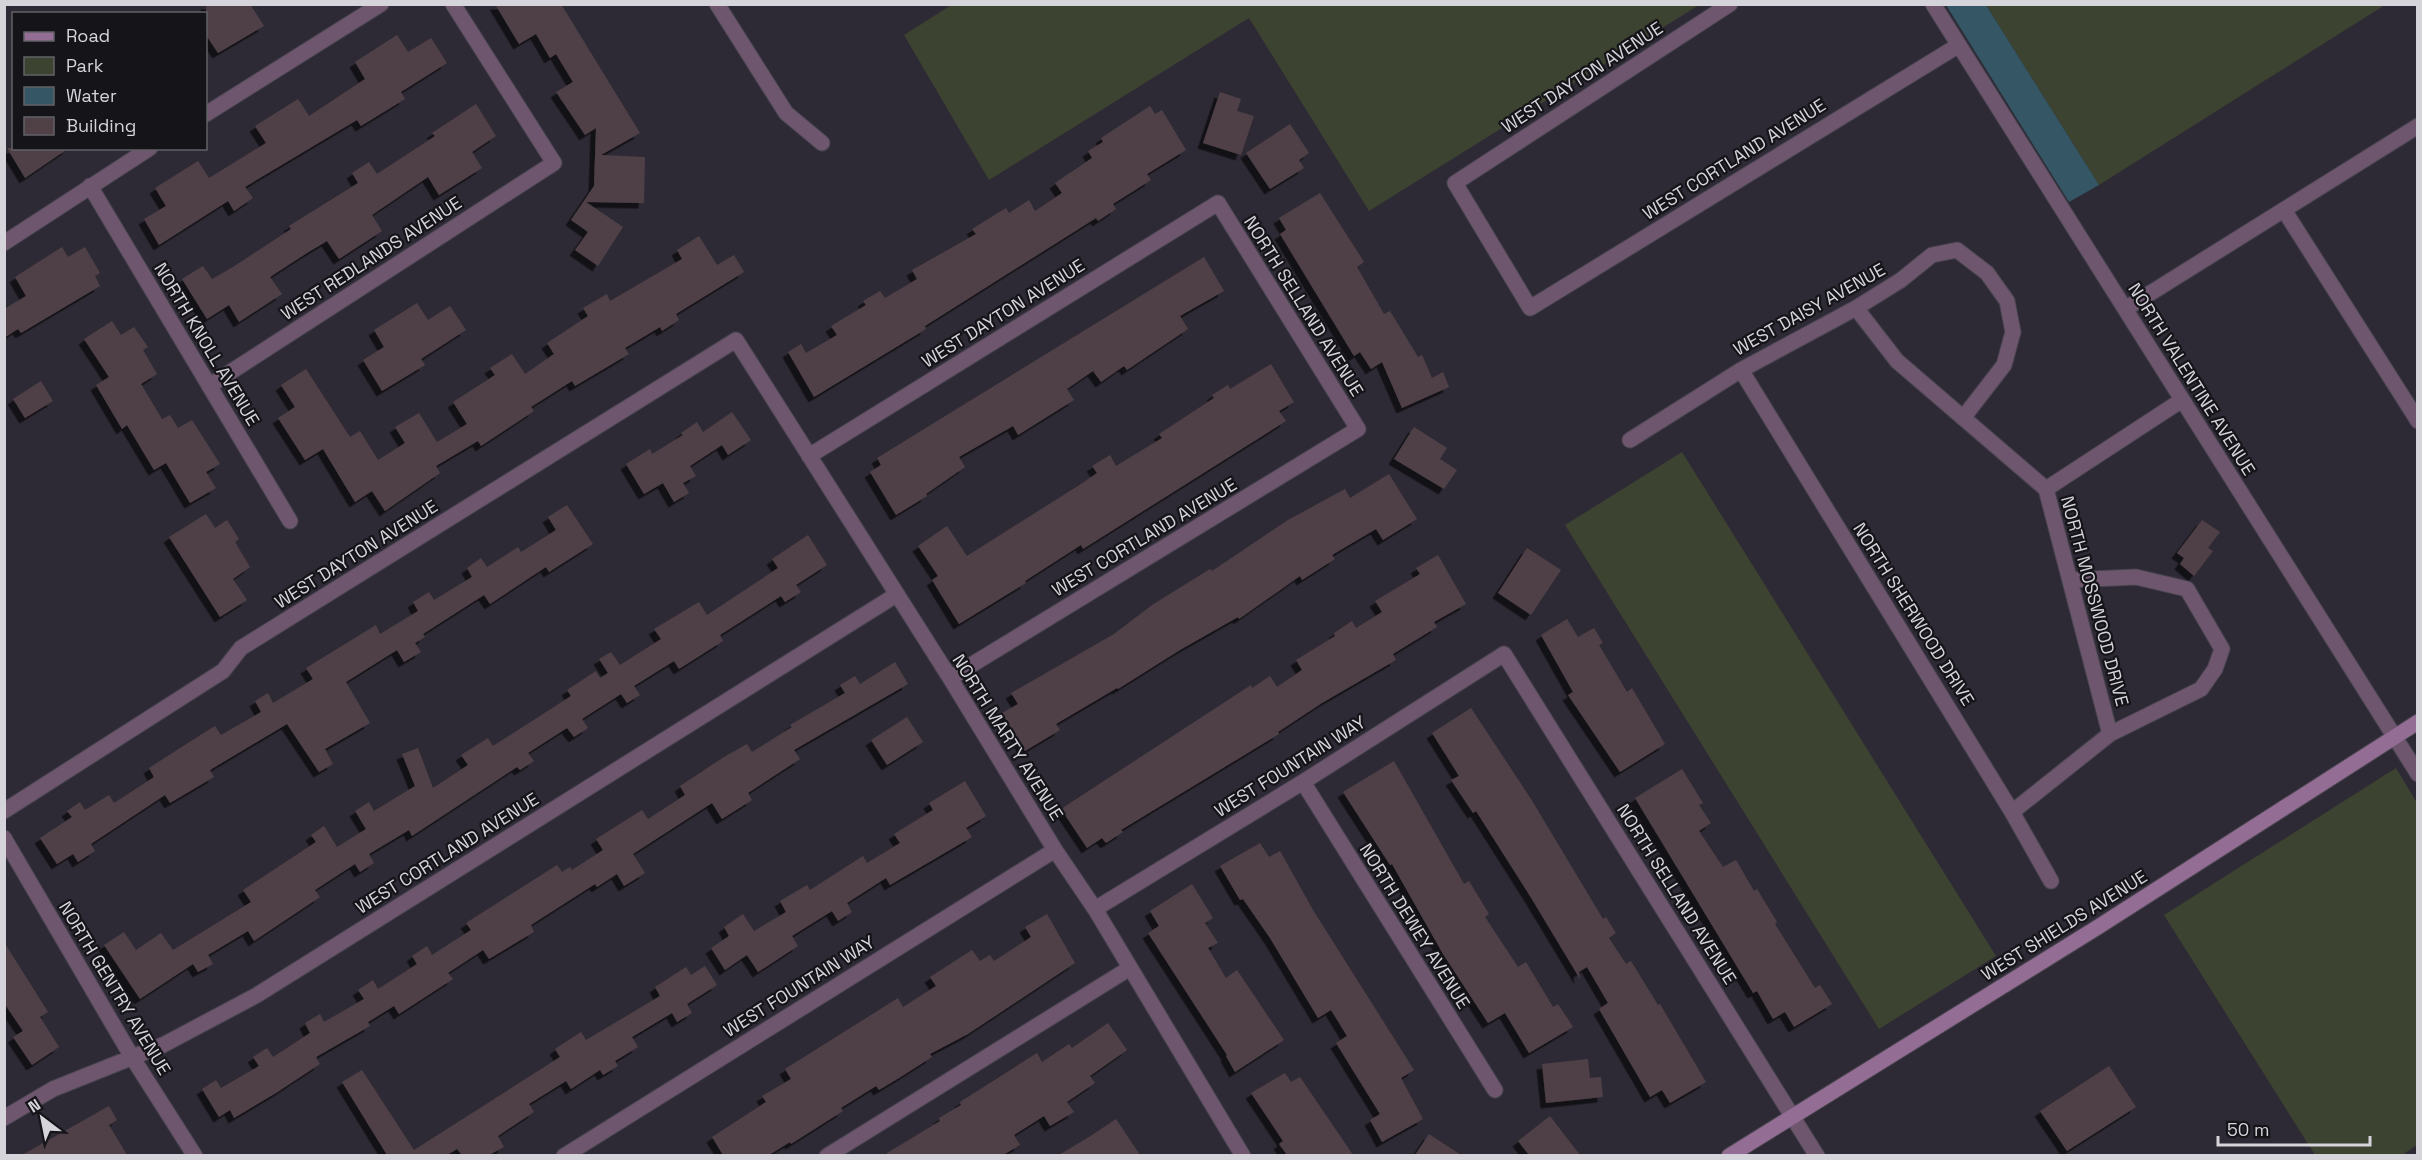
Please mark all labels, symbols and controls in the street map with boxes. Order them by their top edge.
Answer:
legend [12,12,207,150]
street label: WEST DAYTON AVENUE [1497,16,1667,138]
text: Road [66,24,110,47]
text: Park [66,54,104,77]
text: Water [66,84,117,107]
street label: WEST CORTLAND AVENUE [1638,93,1830,225]
text: Building [66,114,136,137]
street label: WEST REDLANDS AVENUE [276,191,466,325]
street label: NORTH SELLAND AVENUE [1239,212,1369,400]
street label: WEST DAYTON AVENUE [917,253,1089,373]
street label: NORTH KNOLL AVENUE [149,258,265,430]
street label: WEST DAISY AVENUE [1729,258,1889,360]
street label: NORTH VALENTINE AVENUE [2123,279,2261,479]
street label: WEST CORTLAND AVENUE [1047,473,1241,601]
street label: NORTH MOSSWOOD DRIVE [2056,493,2134,709]
street label: WEST DAYTON AVENUE [270,494,442,614]
street label: NORTH SHERWOOD DRIVE [1848,518,1980,710]
street label: NORTH MARTY AVENUE [947,650,1069,824]
street label: WEST FOUNTAIN WAY [1210,710,1370,822]
street label: WEST CORTLAND AVENUE [351,787,543,919]
street label: NORTH SELLAND AVENUE [1612,800,1742,988]
street label: NORTH DEWEY AVENUE [1355,839,1475,1013]
street label: WEST SHIELDS AVENUE [1977,865,2151,985]
street label: NORTH GENTRY AVENUE [54,897,176,1079]
street label: WEST FOUNTAIN WAY [719,930,879,1042]
north arrow [12,1088,72,1148]
text: N [24,1094,44,1117]
scale bar [2218,1109,2370,1147]
text: 50 m [2227,1118,2269,1141]

